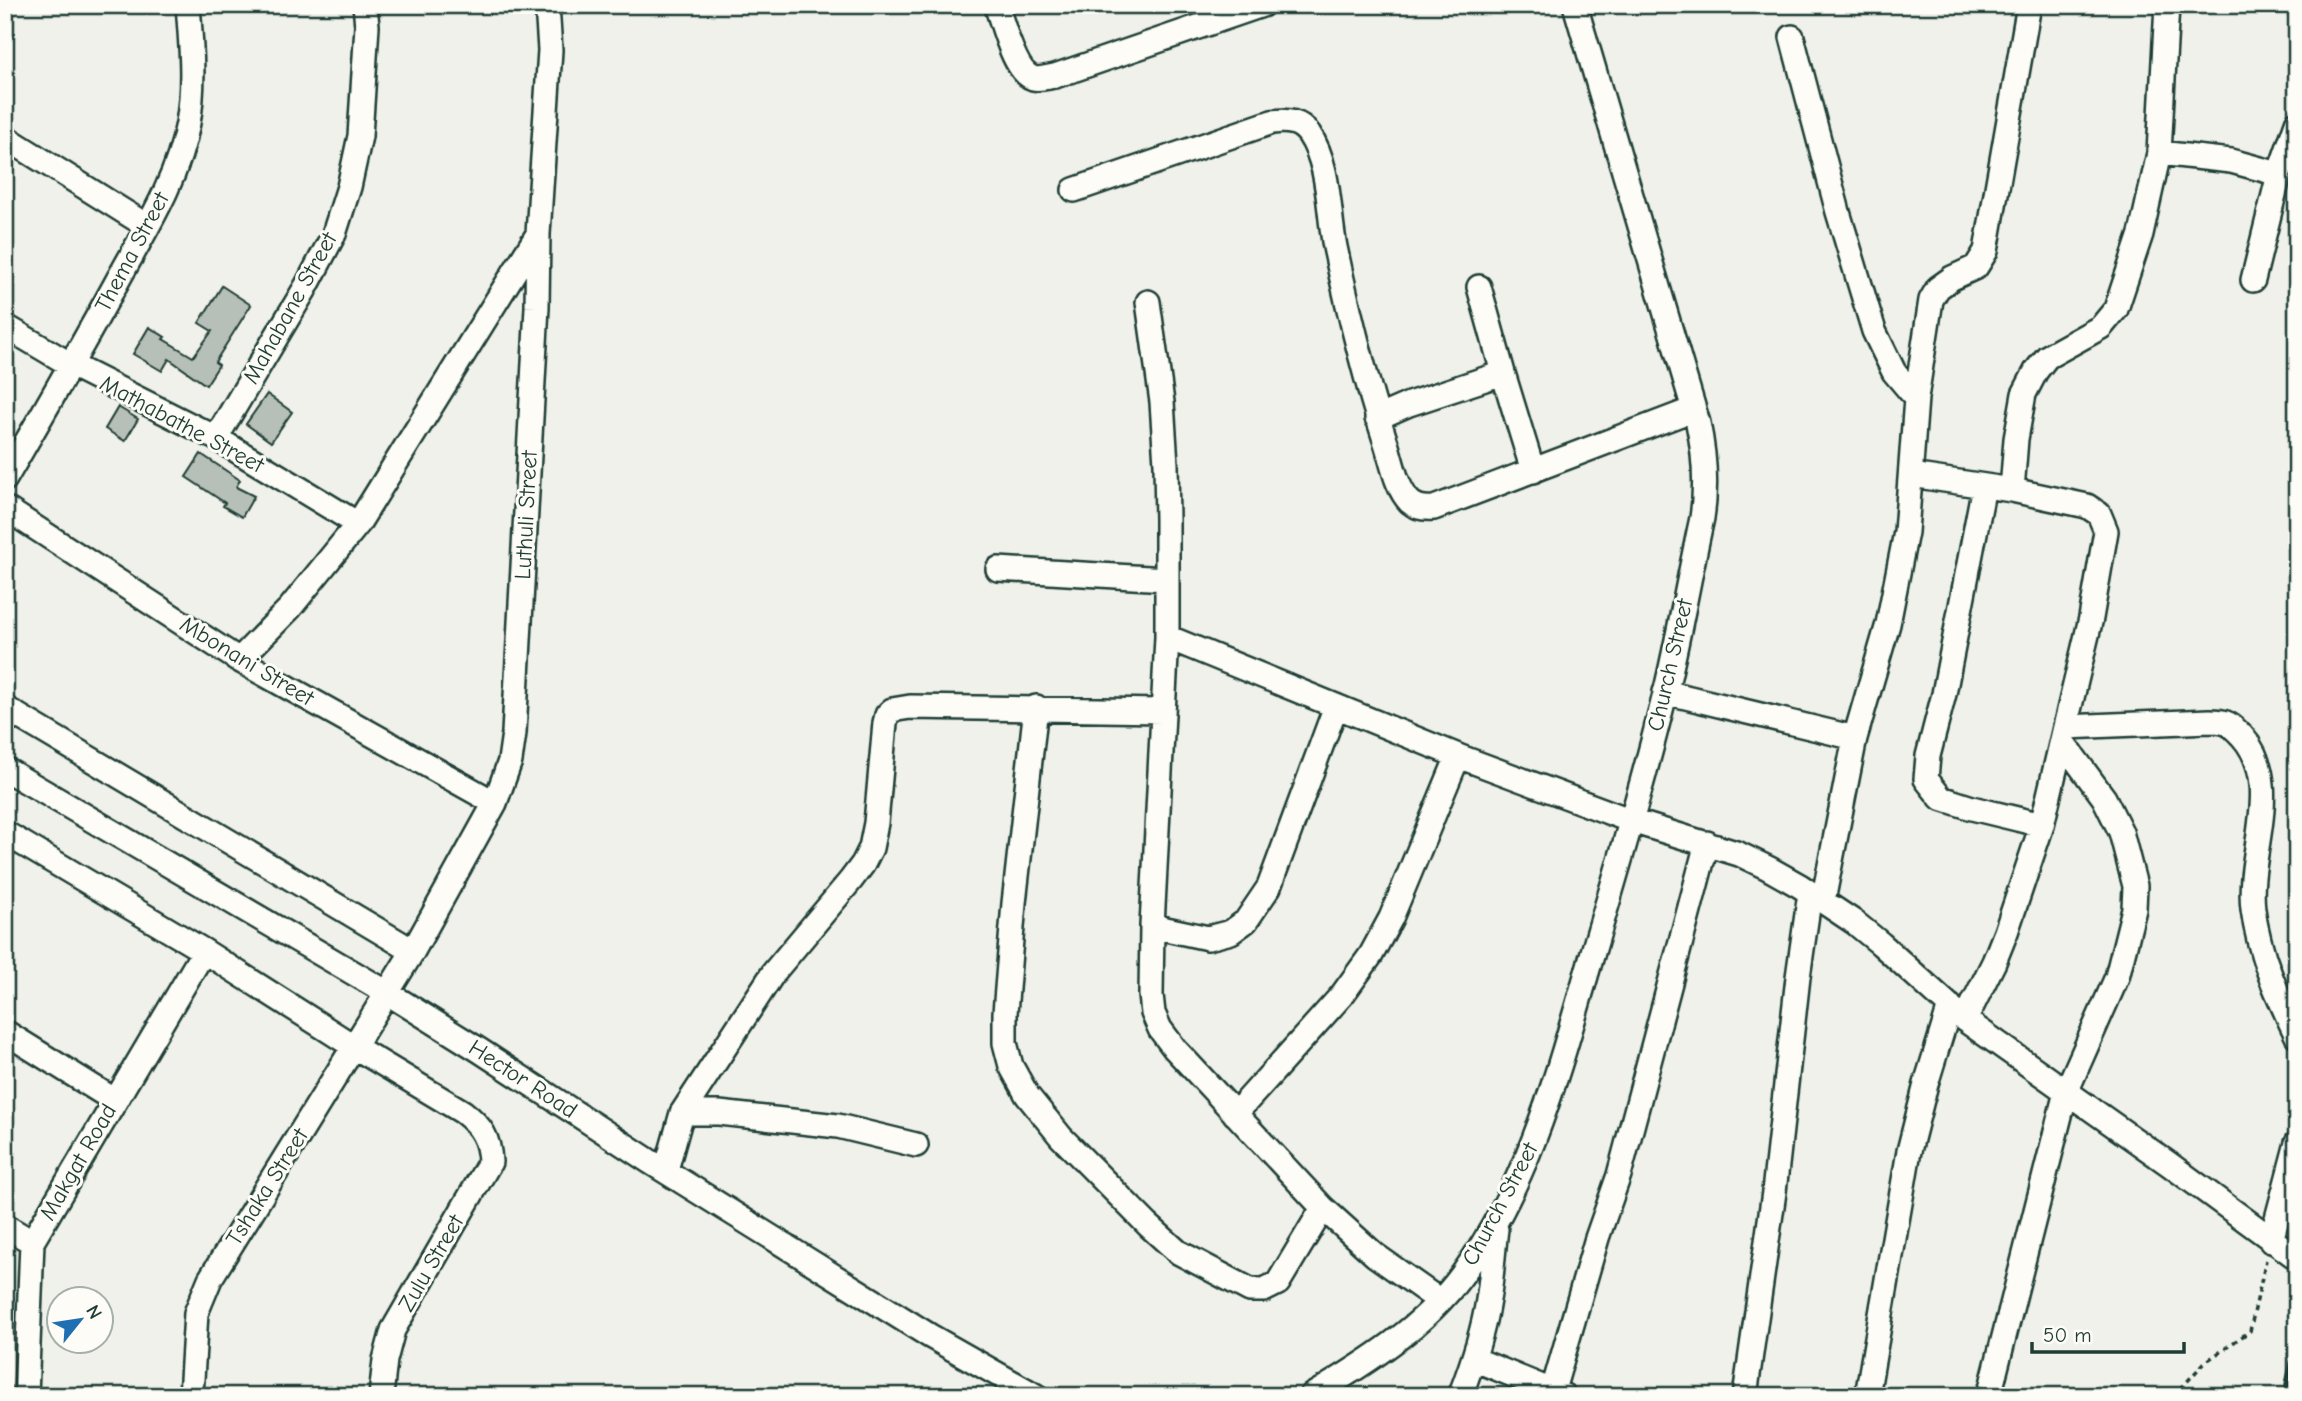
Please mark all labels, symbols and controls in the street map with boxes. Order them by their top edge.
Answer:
street label: Thema Street [89,186,176,317]
street label: Mahabane Street [237,226,343,388]
street label: Mathabathe Street [95,369,270,479]
street label: Luthuli Street [509,448,543,580]
street label: Church Street [1642,595,1699,734]
street label: Mbonani Street [175,610,320,712]
street label: Hector Road [464,1034,582,1124]
street label: Makgat Road [34,1099,122,1225]
street label: Tshaka Street [220,1122,315,1251]
street label: Church Street [1456,1137,1544,1270]
street label: Zulu Street [393,1209,470,1316]
north arrow [46,1286,116,1356]
text: N [81,1301,106,1323]
scale bar [2032,1310,2185,1354]
text: 50 m [2043,1323,2092,1347]

